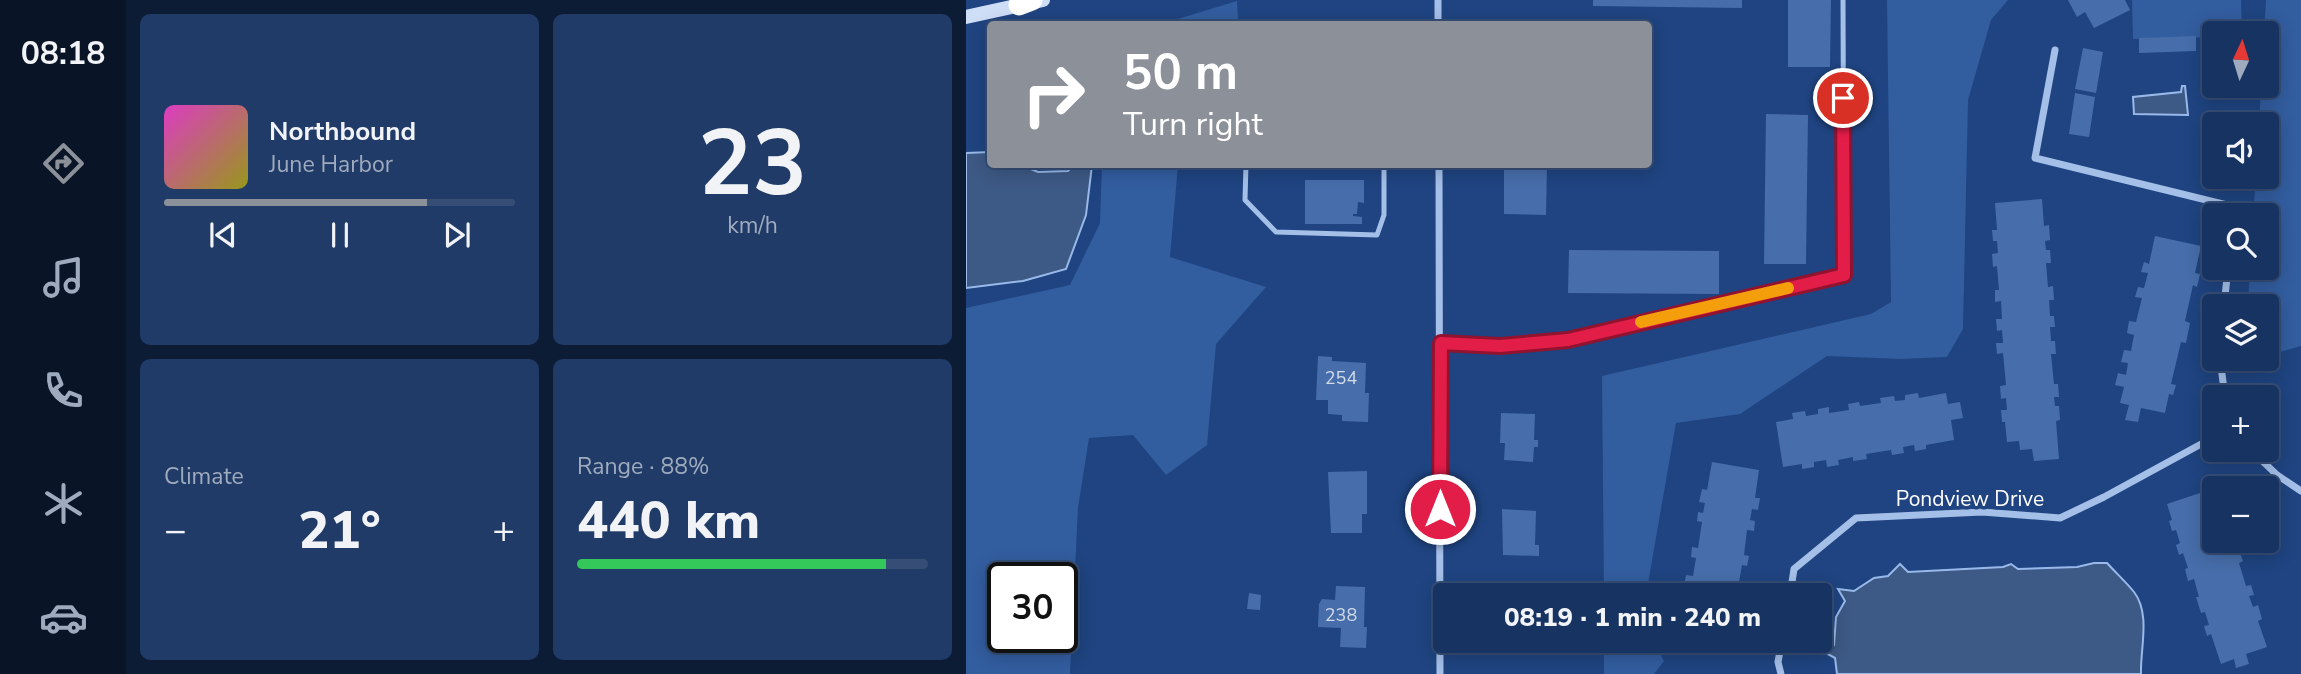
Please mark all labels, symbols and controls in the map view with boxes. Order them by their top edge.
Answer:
north arrow [2202,21,2278,98]
map controls [2202,21,2279,553]
text: 08:18 [21,32,105,75]
text: 50 m [1123,39,1238,106]
icon: right [1008,49,1099,140]
pin [1813,68,1873,128]
icon: arrive [1824,79,1862,117]
text: 23 [698,102,807,226]
text: Turn right [1123,103,1263,146]
button: sound [2202,112,2279,189]
text: Northbound [269,114,416,149]
icon: directions [39,139,88,188]
text: June Harbor [269,149,393,180]
button: search [2202,203,2279,280]
text: km/h [727,210,778,241]
icon: previous [204,216,242,254]
icon: pause [321,216,359,254]
icon: next [438,216,476,254]
icon: music [39,253,88,302]
button: layers [2202,294,2279,371]
icon: phone [39,366,88,415]
house number: 254 [1325,366,1357,390]
button: + [2202,385,2279,462]
text: Range · 88% [577,451,709,482]
text: Climate [164,461,244,492]
position arrow [1403,472,1477,546]
button: − [2202,476,2279,553]
icon: climate [39,479,88,528]
text: 440 km [577,485,760,556]
street label: Pondview Drive [1896,485,2044,513]
text: 21° [298,495,381,566]
text: − [164,505,187,556]
text: + [492,505,515,556]
speed limit sign: 30 [987,562,1078,653]
icon: car [39,593,88,642]
text: 08:19 · 1 min · 240 m [1504,600,1761,635]
house number: 238 [1325,603,1357,627]

